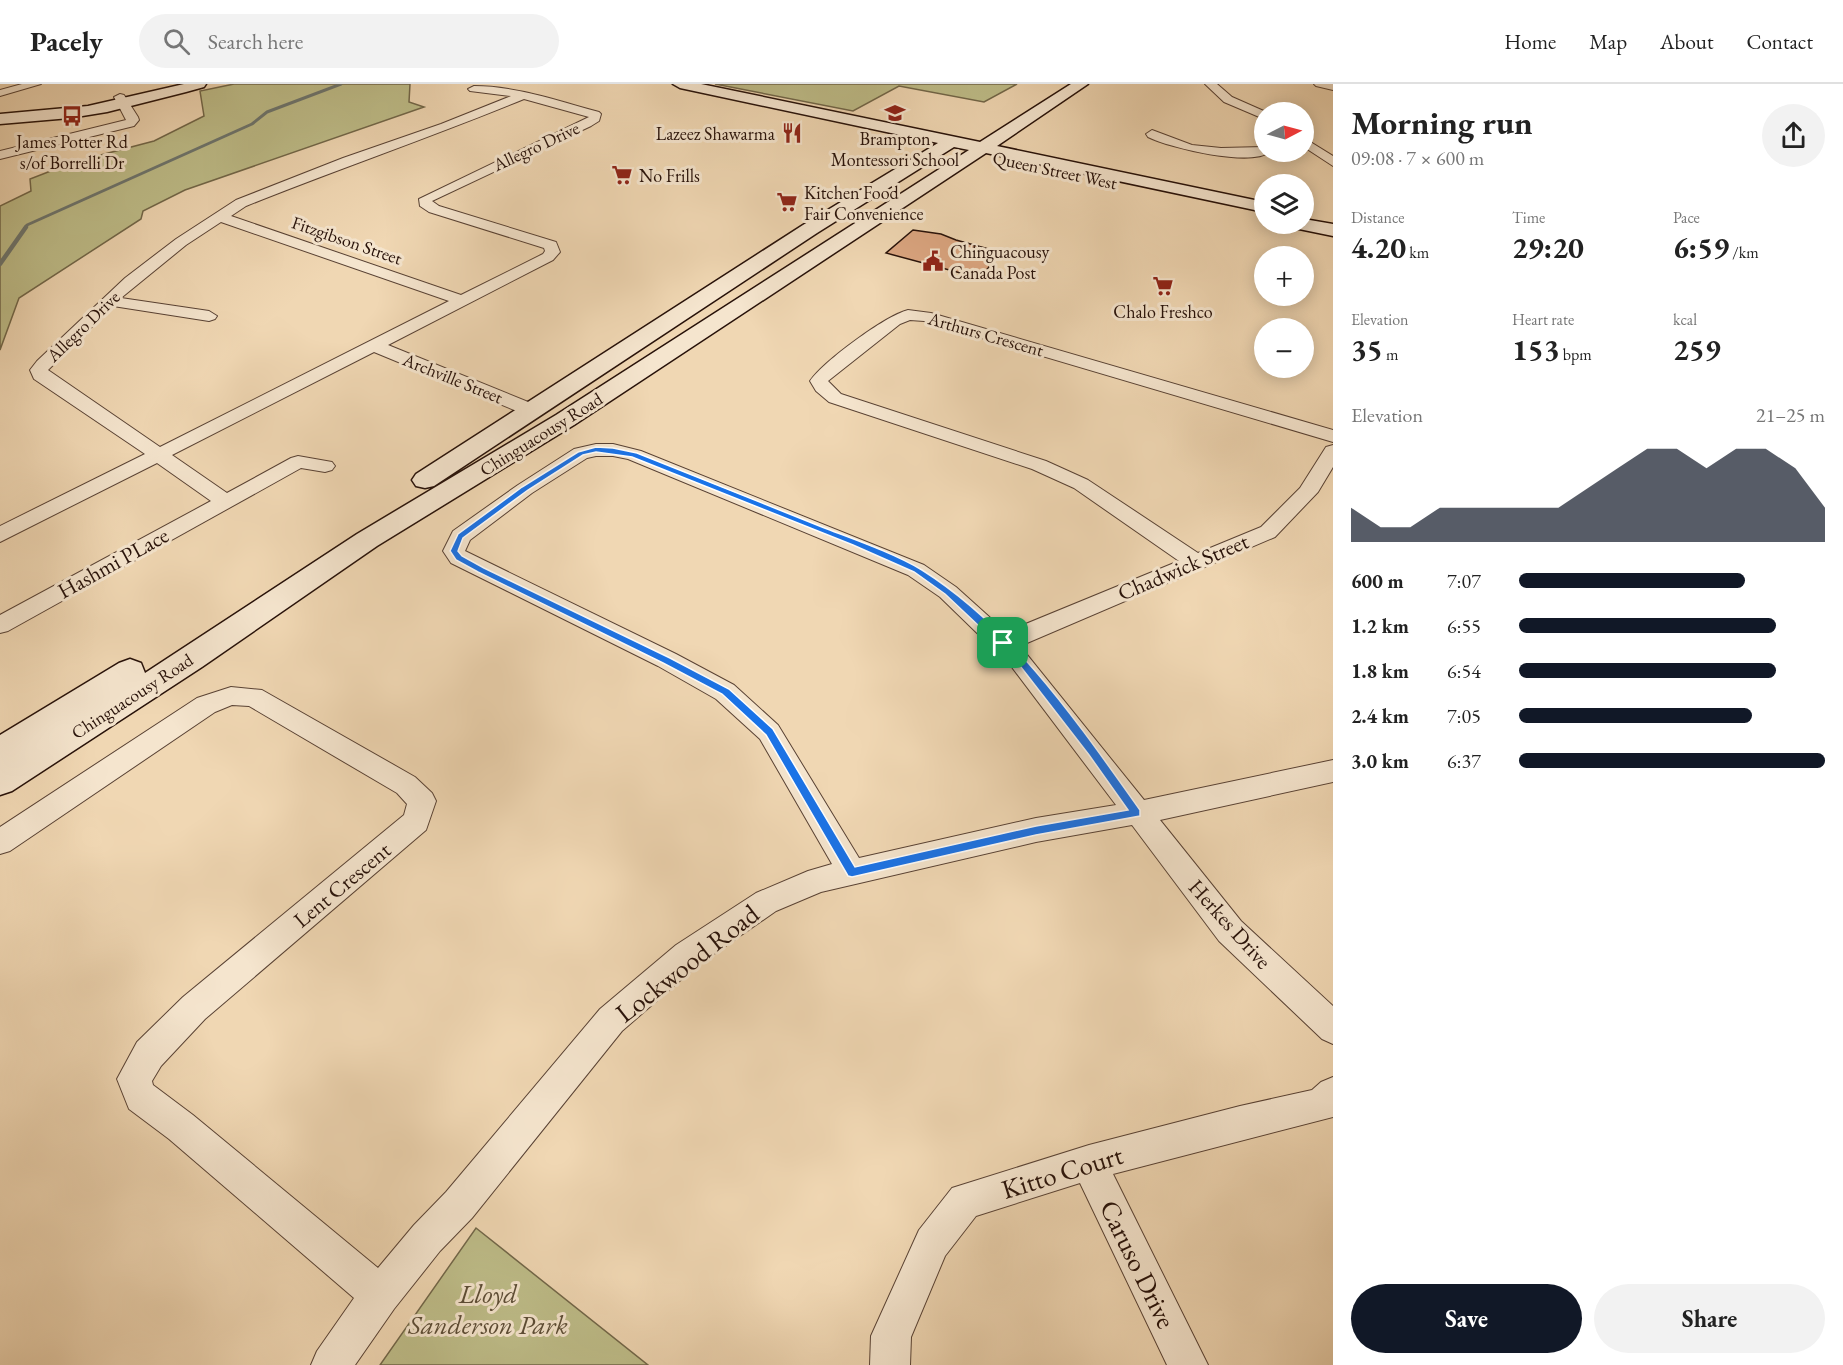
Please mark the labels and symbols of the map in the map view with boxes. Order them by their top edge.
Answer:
school or university icon: Brampton Montessori School [883,101,907,125]
north arrow [1254,102,1314,162]
bus stop icon: James Potter Rd s/of Borrelli Dr [60,104,84,128]
street label: Allegro Drive [488,116,583,176]
restaurant icon: Lazeez Shawarma [780,121,804,145]
place label: Lazeez Shawarma [656,122,776,145]
place label: Brampton Montessori School [831,127,959,171]
place label: James Potter Rd s/of Borrelli Dr [14,130,129,174]
street label: Queen Street West [991,146,1120,194]
supermarket icon: No Frills [610,163,634,187]
place label: No Frills [639,164,700,187]
place label: Kitchen Food Fair Convenience [804,181,924,225]
supermarket icon: Kitchen Food Fair Convenience [775,190,799,214]
street label: Fitzgibson Street [289,210,405,270]
place label: Chinguacousy Canada Post [950,240,1049,284]
public building icon: Chinguacousy Canada Post [921,249,945,273]
supermarket icon: Chalo Freshco [1151,274,1175,298]
street label: Allegro Drive [41,285,124,367]
place label: Chalo Freshco [1113,300,1213,323]
street label: Arthurs Crescent [925,306,1047,362]
street label: Archville Street [399,347,507,409]
street label: Chinguacousy Road [475,387,607,481]
street label: Hashmi PLace [52,520,174,605]
street label: Chadwick Street [1113,526,1253,608]
pin [977,617,1028,668]
street label: Chinguacousy Road [67,648,198,744]
street label: Lent Crescent [287,836,397,934]
street label: Herkes Drive [1182,873,1278,975]
street label: Lockwood Road [608,896,766,1030]
street label: Kitto Court [997,1137,1127,1207]
street label: Caruso Drive [1092,1194,1184,1334]
park label: Lloyd Sanderson Park [407,1276,568,1342]

